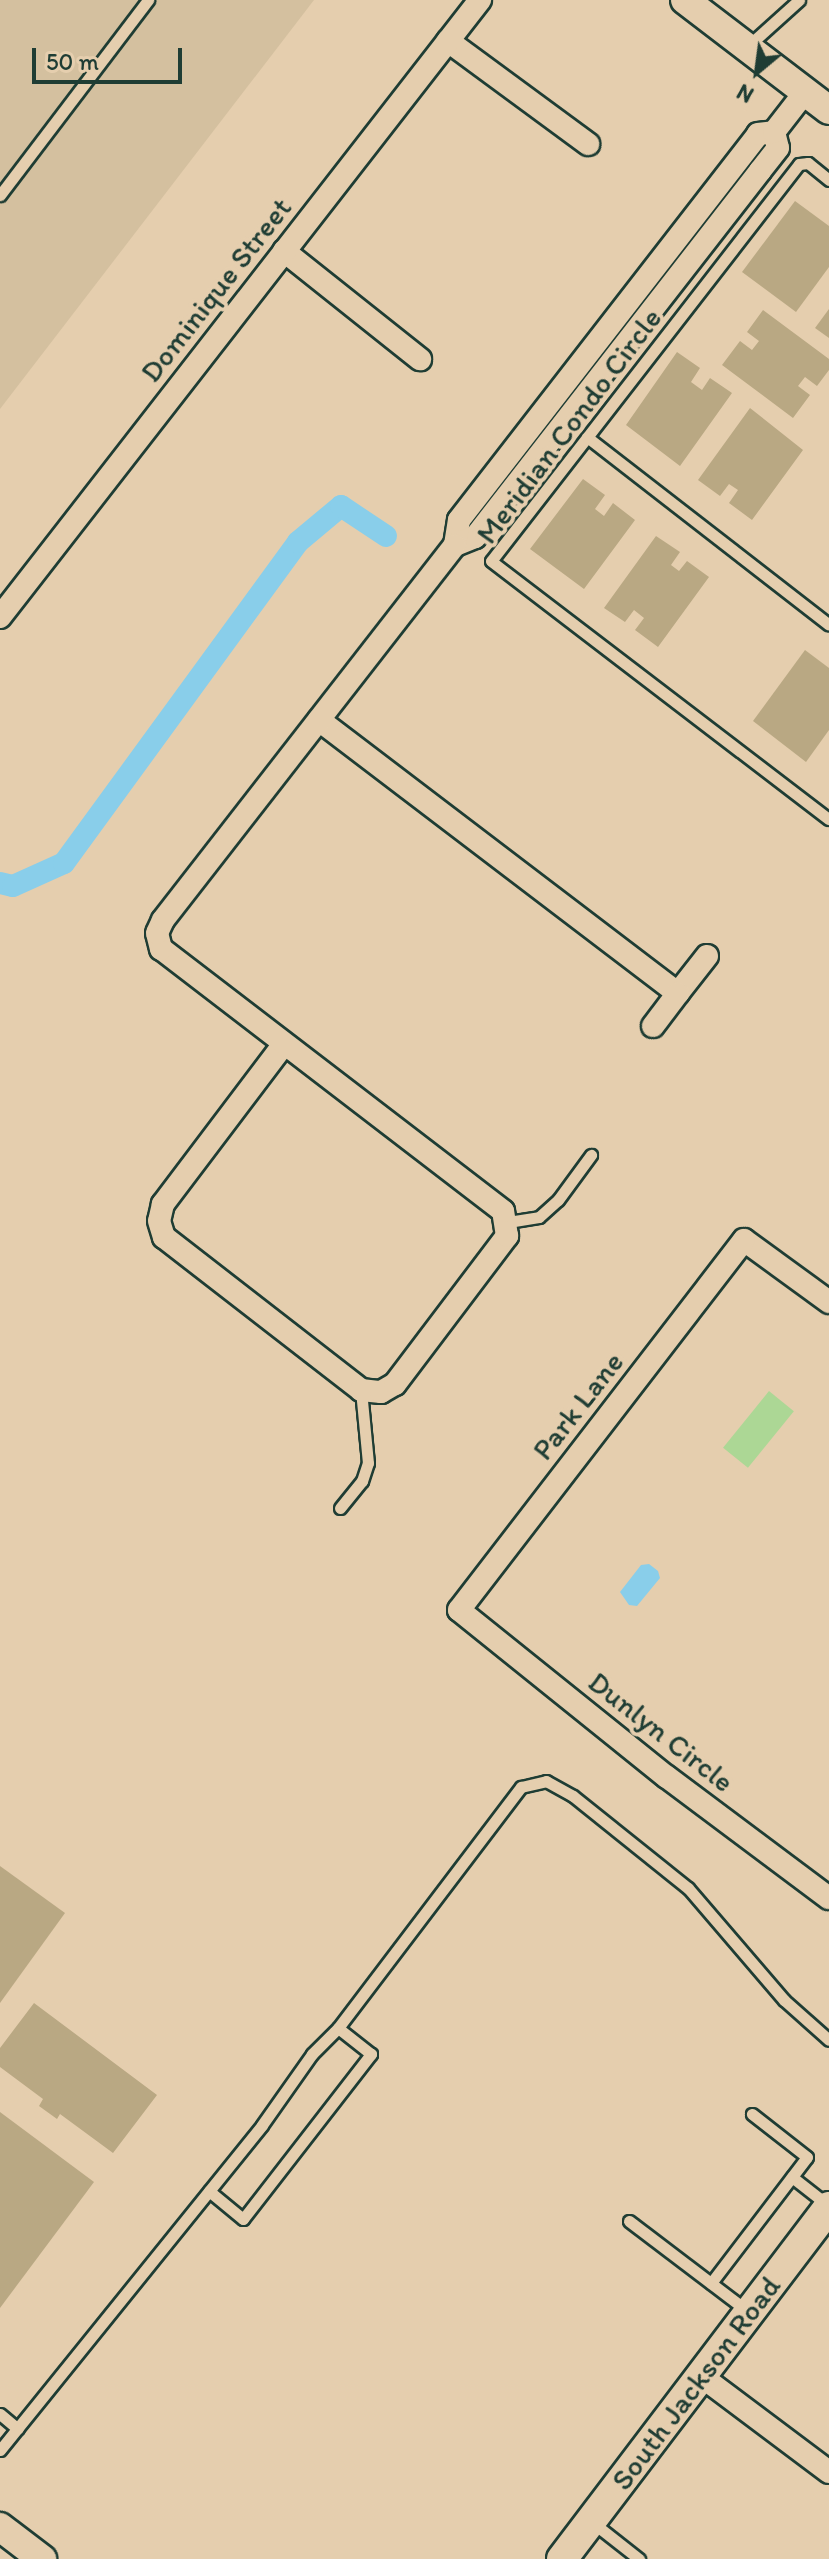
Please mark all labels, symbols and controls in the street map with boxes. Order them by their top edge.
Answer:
scale bar [36,32,186,82]
north arrow [717,32,797,112]
text: 50 m [46,47,99,76]
text: N [732,78,758,109]
street label: Dominique Street [133,191,299,389]
street label: Meridian Condo Circle [469,301,669,551]
street label: Park Lane [524,1345,632,1467]
street label: Dunlyn Circle [581,1664,741,1800]
street label: South Jackson Road [604,2269,788,2497]

